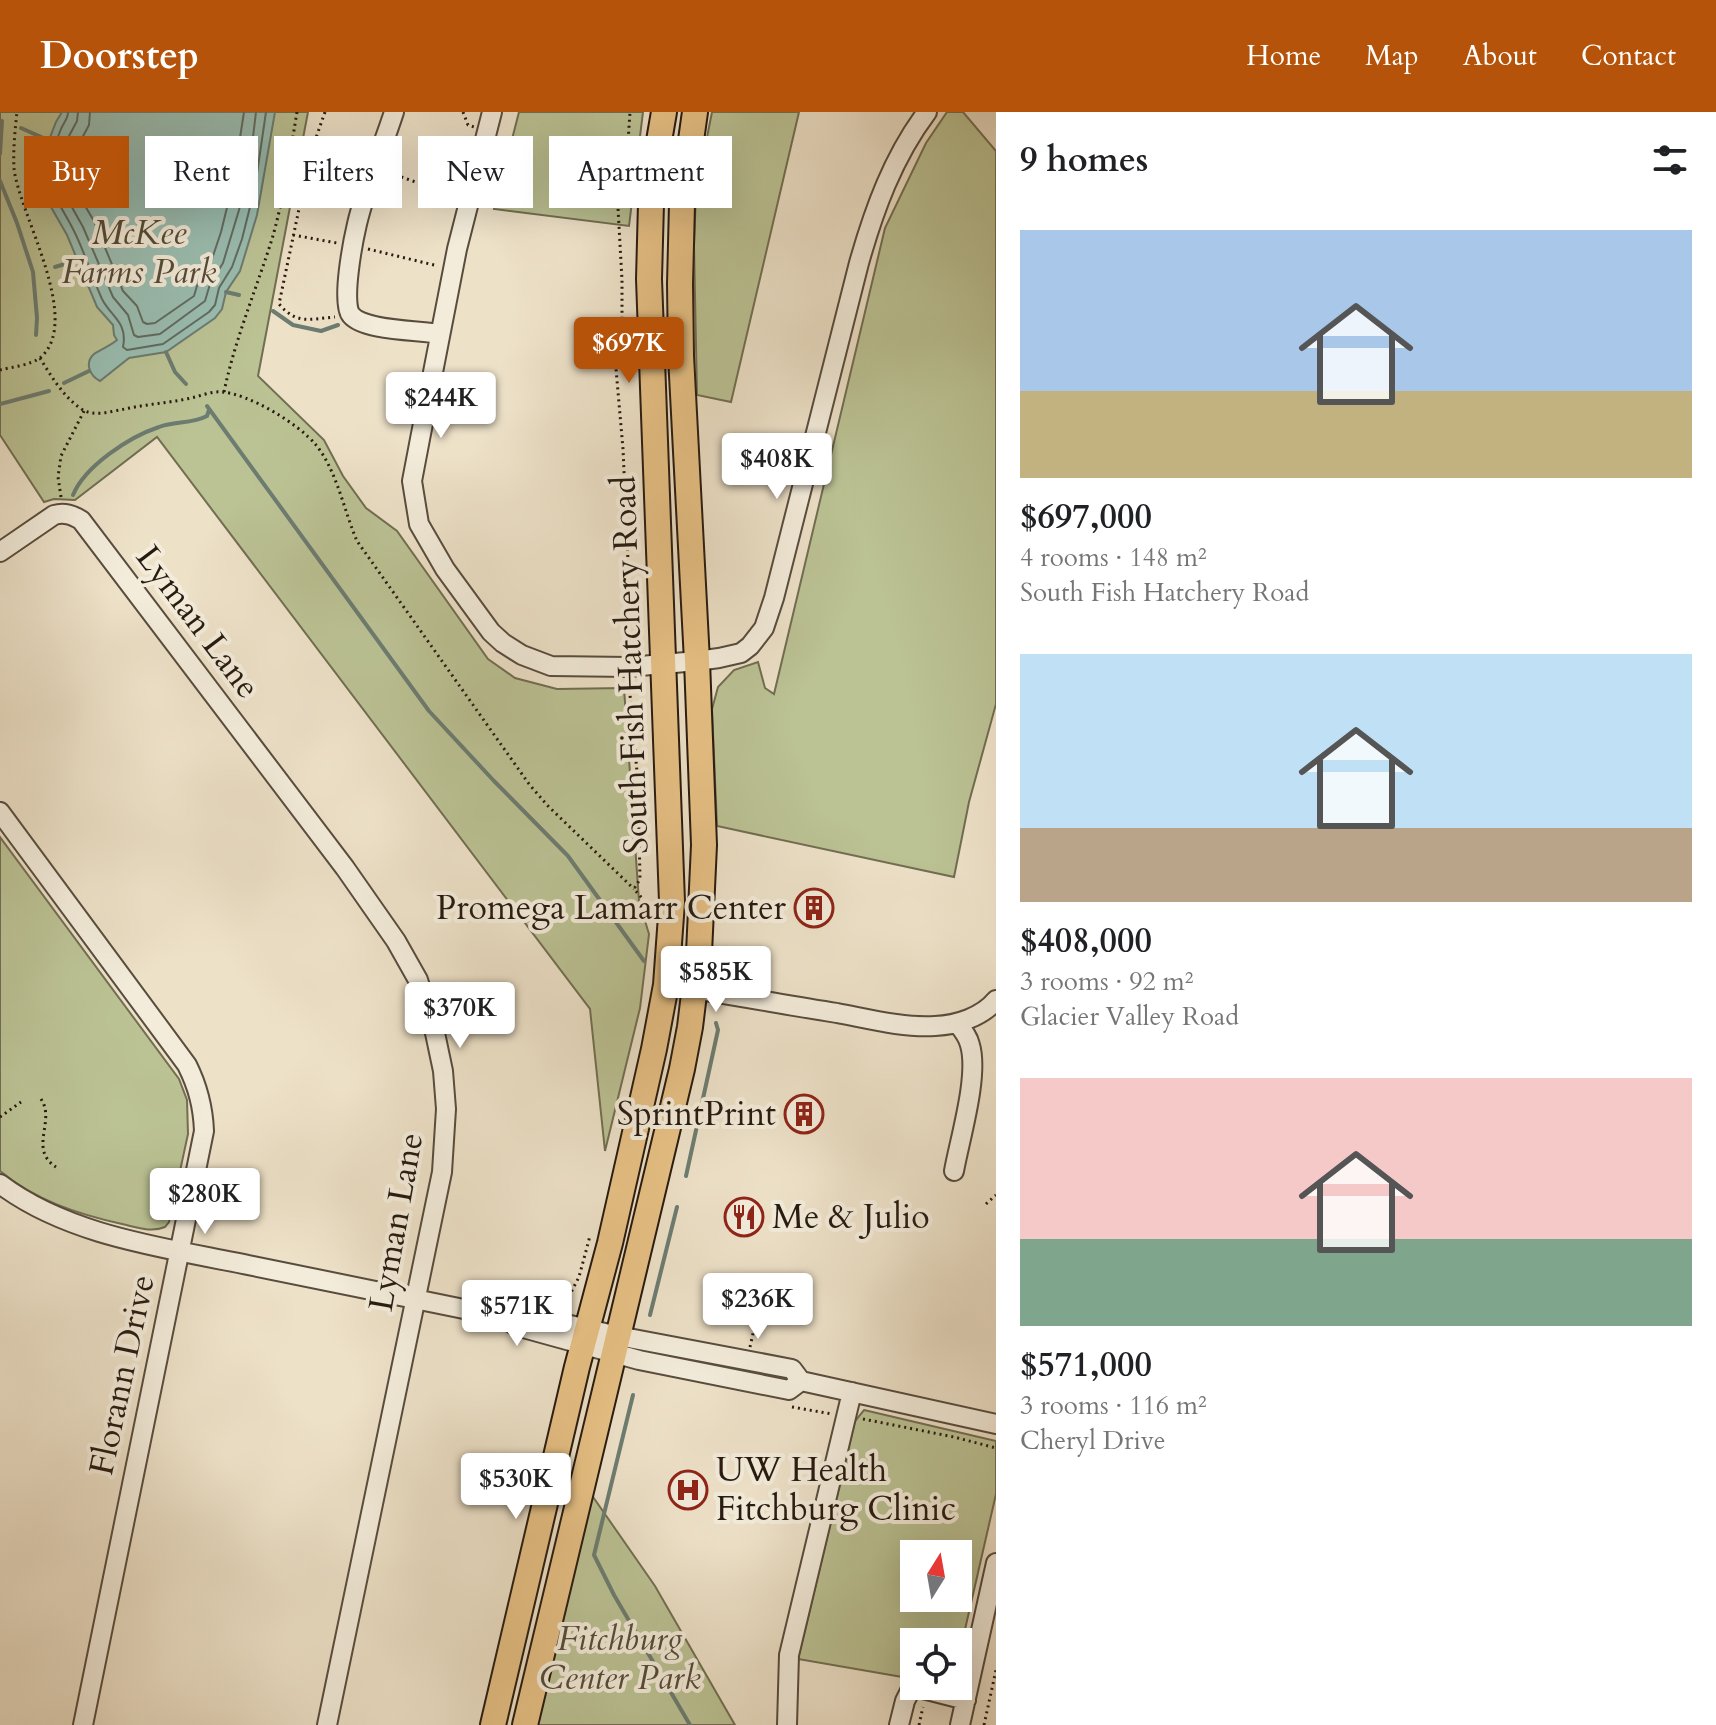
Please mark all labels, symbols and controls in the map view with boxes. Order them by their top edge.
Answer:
text: Doorstep [40,30,199,82]
text: Home [1246,37,1321,75]
text: Map [1365,37,1419,75]
text: About [1463,37,1537,75]
text: Contact [1581,37,1676,75]
chip: Buy [24,136,129,208]
chip: Rent [145,136,258,208]
chip: Filters [274,136,402,208]
chip: New [418,136,533,208]
chip: Apartment [549,136,732,208]
text: 9 homes [1020,137,1148,183]
icon: filters [1648,138,1692,182]
park label: McKee Farms Park [62,210,217,295]
icon: home [1284,282,1428,426]
pin: $697K [573,317,685,385]
text: $697K [592,325,666,360]
pin: $244K [385,372,497,440]
text: $244K [404,380,478,415]
pin: $408K [721,433,833,501]
text: $408K [740,441,814,476]
street label: South Fish Hatchery Road [600,475,660,855]
text: $697,000 [1020,494,1152,540]
street label: Lyman Lane [125,536,271,708]
text: 4 rooms · 148 m² [1020,540,1207,575]
text: South Fish Hatchery Road [1020,575,1309,610]
icon: home [1284,706,1428,850]
place label: Promega Lamarr Center [436,885,787,931]
building icon: Promega Lamarr Center [793,887,835,929]
text: $408,000 [1020,918,1152,964]
pin: $585K [660,946,772,1014]
text: $585K [679,954,753,989]
text: 3 rooms · 92 m² [1020,964,1193,999]
pin: $370K [404,982,516,1050]
text: $370K [423,990,497,1025]
text: Glacier Valley Road [1020,999,1239,1034]
place label: SprintPrint [617,1091,776,1137]
building icon: SprintPrint [783,1093,825,1135]
street label: Lyman Lane [358,1129,434,1315]
icon: home [1284,1130,1428,1274]
pin: $280K [149,1168,261,1236]
text: $280K [168,1176,242,1211]
place label: Me & Julio [772,1194,930,1240]
restaurant icon: Me & Julio [723,1196,765,1238]
street label: Florann Drive [78,1271,166,1479]
pin: $236K [702,1273,814,1341]
pin: $571K [461,1280,573,1348]
text: $236K [721,1281,795,1316]
text: $571K [480,1288,554,1323]
text: $571,000 [1020,1342,1152,1388]
text: 3 rooms · 116 m² [1020,1388,1207,1423]
text: Cheryl Drive [1020,1423,1166,1458]
place label: UW Health Fitchburg Clinic [716,1447,956,1532]
pin: $530K [460,1453,572,1521]
text: $530K [479,1461,553,1496]
hospital icon: UW Health Fitchburg Clinic [667,1469,709,1511]
north arrow [900,1540,972,1612]
map controls [900,1540,972,1700]
park label: Fitchburg Center Park [539,1616,701,1701]
button: locate [900,1628,972,1700]

